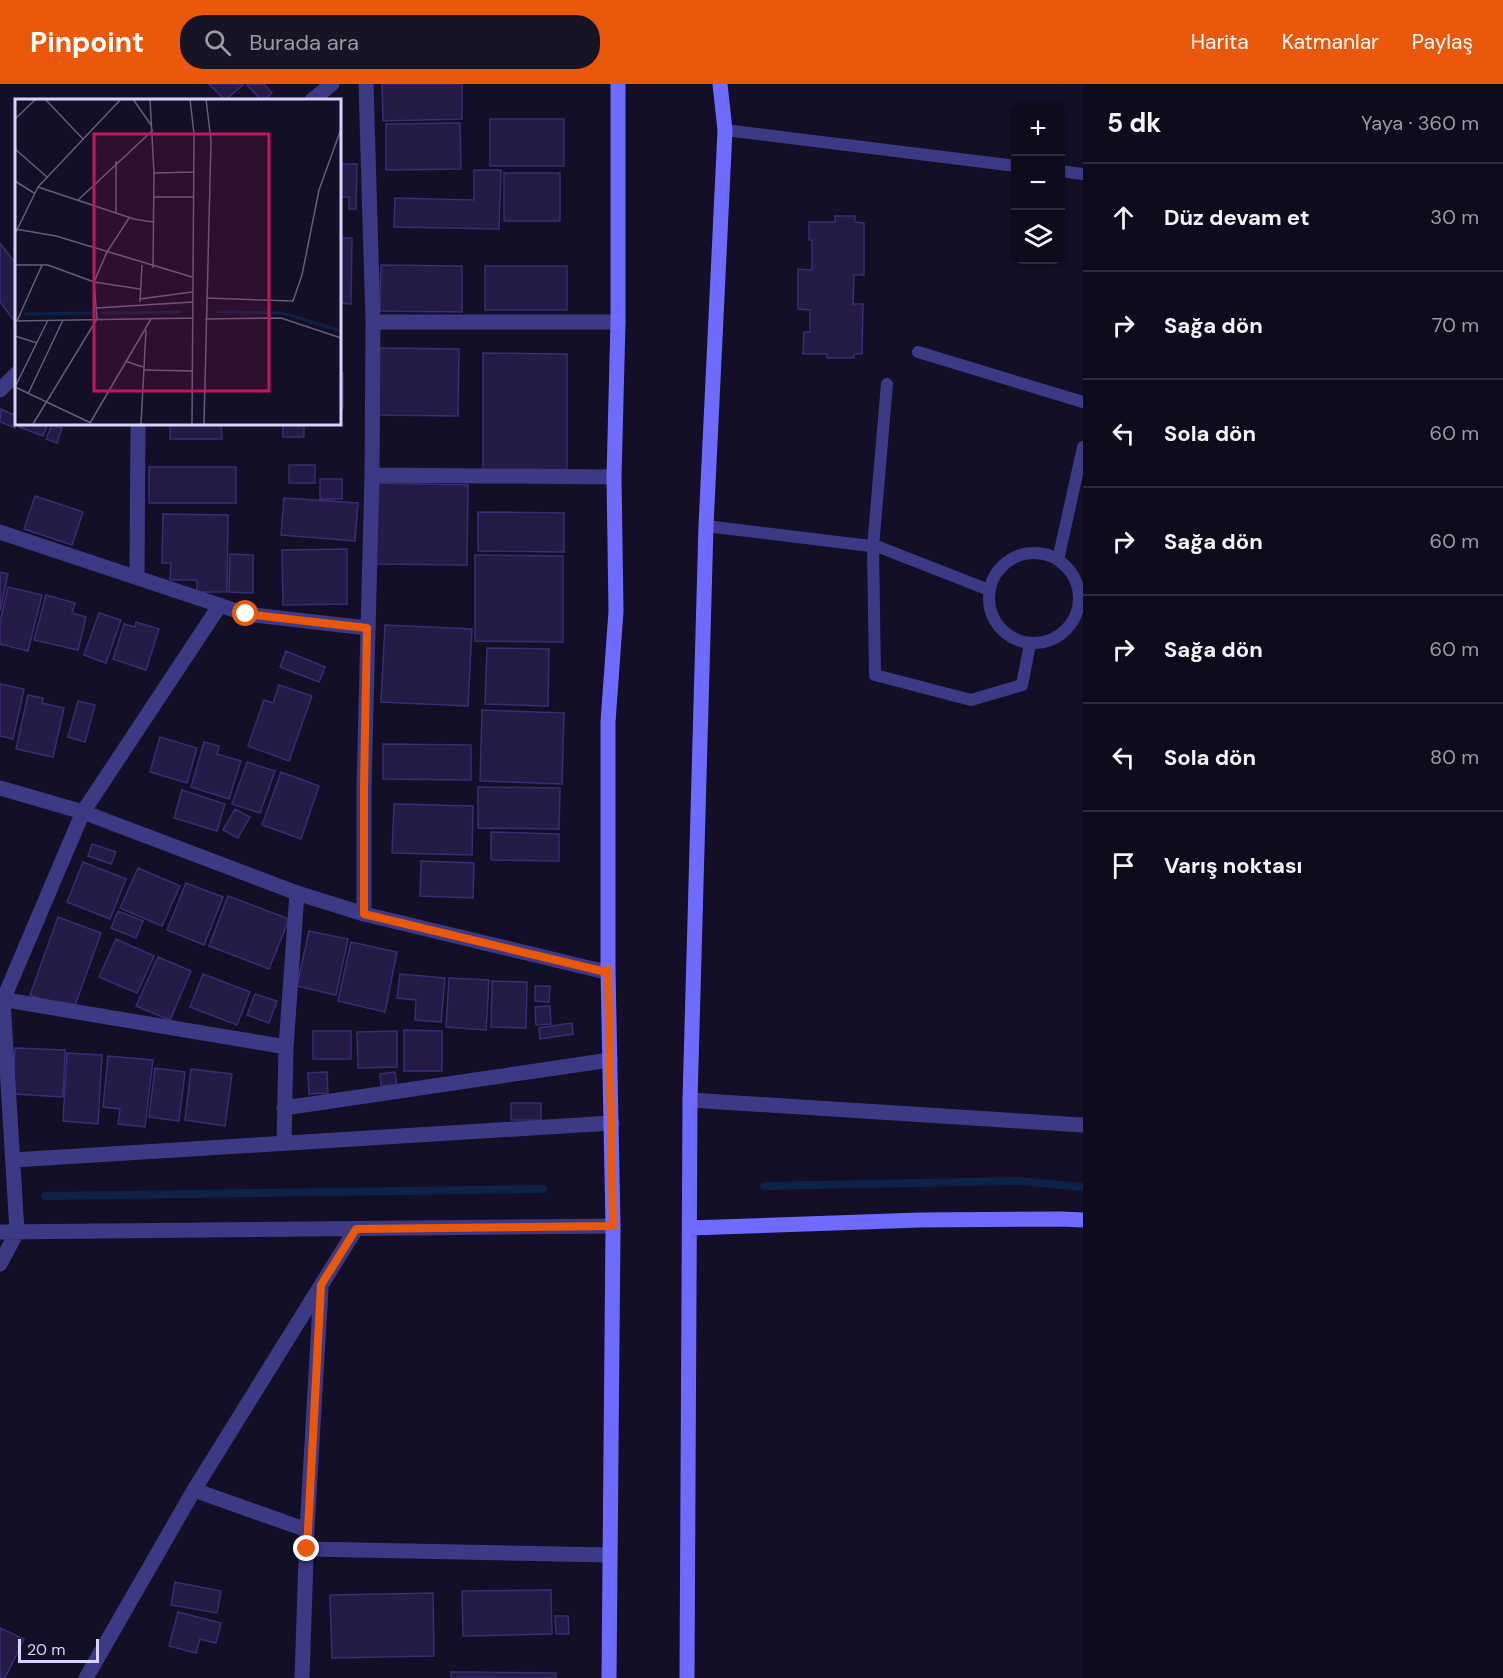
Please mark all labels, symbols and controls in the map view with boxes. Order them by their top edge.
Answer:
search box [180,15,600,69]
text: Pinpoint [30,24,144,61]
icon: search [201,26,234,59]
text: Burada ara [249,28,359,57]
text: Harita [1191,28,1249,56]
text: Katmanlar [1282,28,1379,56]
text: Paylaş [1412,28,1473,56]
inset map [15,99,340,424]
map controls [1011,102,1065,264]
button: + [1011,102,1065,156]
text: 5 dk [1107,106,1161,140]
text: Yaya · 360 m [1361,110,1479,136]
button: − [1011,156,1065,210]
icon: ahead [1107,201,1140,234]
text: Düz devam et [1164,203,1309,232]
text: 30 m [1430,204,1479,230]
button: layers [1011,210,1065,264]
icon: right [1107,309,1140,342]
text: Sağa dön [1164,311,1263,340]
text: 70 m [1432,312,1479,338]
icon: left [1107,417,1140,450]
text: Sola dön [1164,419,1256,448]
text: 60 m [1430,420,1479,446]
icon: right [1107,525,1140,558]
text: Sağa dön [1164,527,1263,556]
text: 60 m [1430,528,1479,554]
route start [232,600,258,626]
icon: right [1107,633,1140,666]
text: Sağa dön [1164,635,1263,664]
text: 60 m [1430,636,1479,662]
icon: left [1107,741,1140,774]
text: Sola dön [1164,743,1256,772]
text: 80 m [1430,744,1479,770]
icon: arrive [1107,849,1140,882]
text: Varış noktası [1164,851,1302,880]
route end [293,1535,319,1561]
scale bar [18,1636,99,1664]
text: 20 m [27,1639,66,1660]

